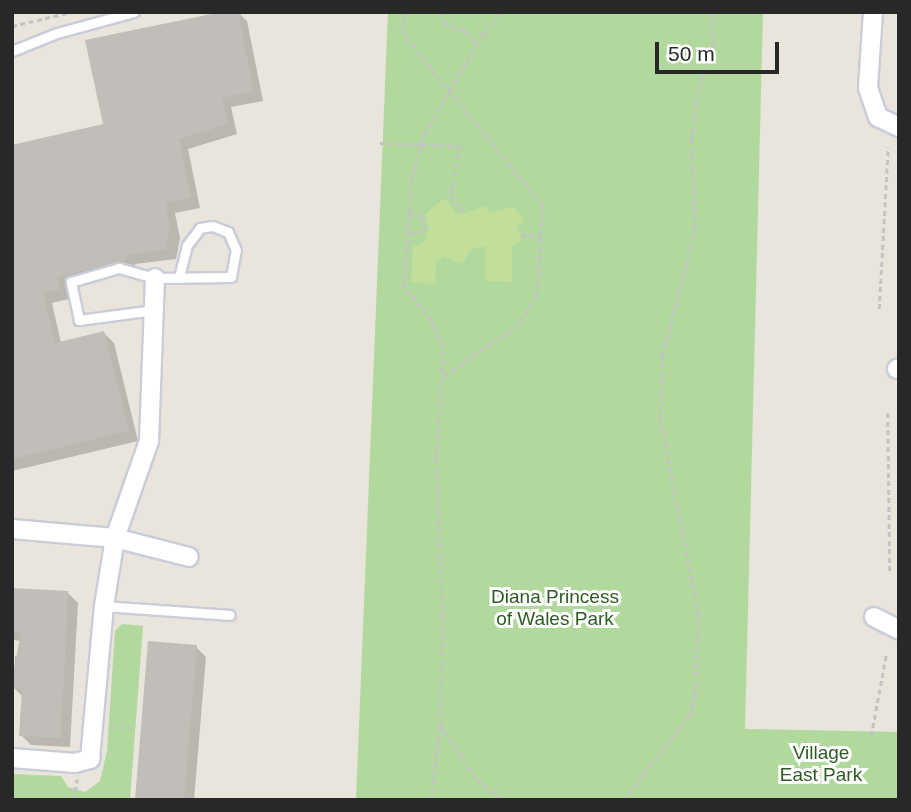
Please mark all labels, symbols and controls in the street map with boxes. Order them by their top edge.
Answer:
scale bar [659,28,783,72]
text: 50 m [668,42,715,65]
park label: Diana Princess of Wales Park [491,586,619,630]
park label: Village East Park [780,742,862,786]

